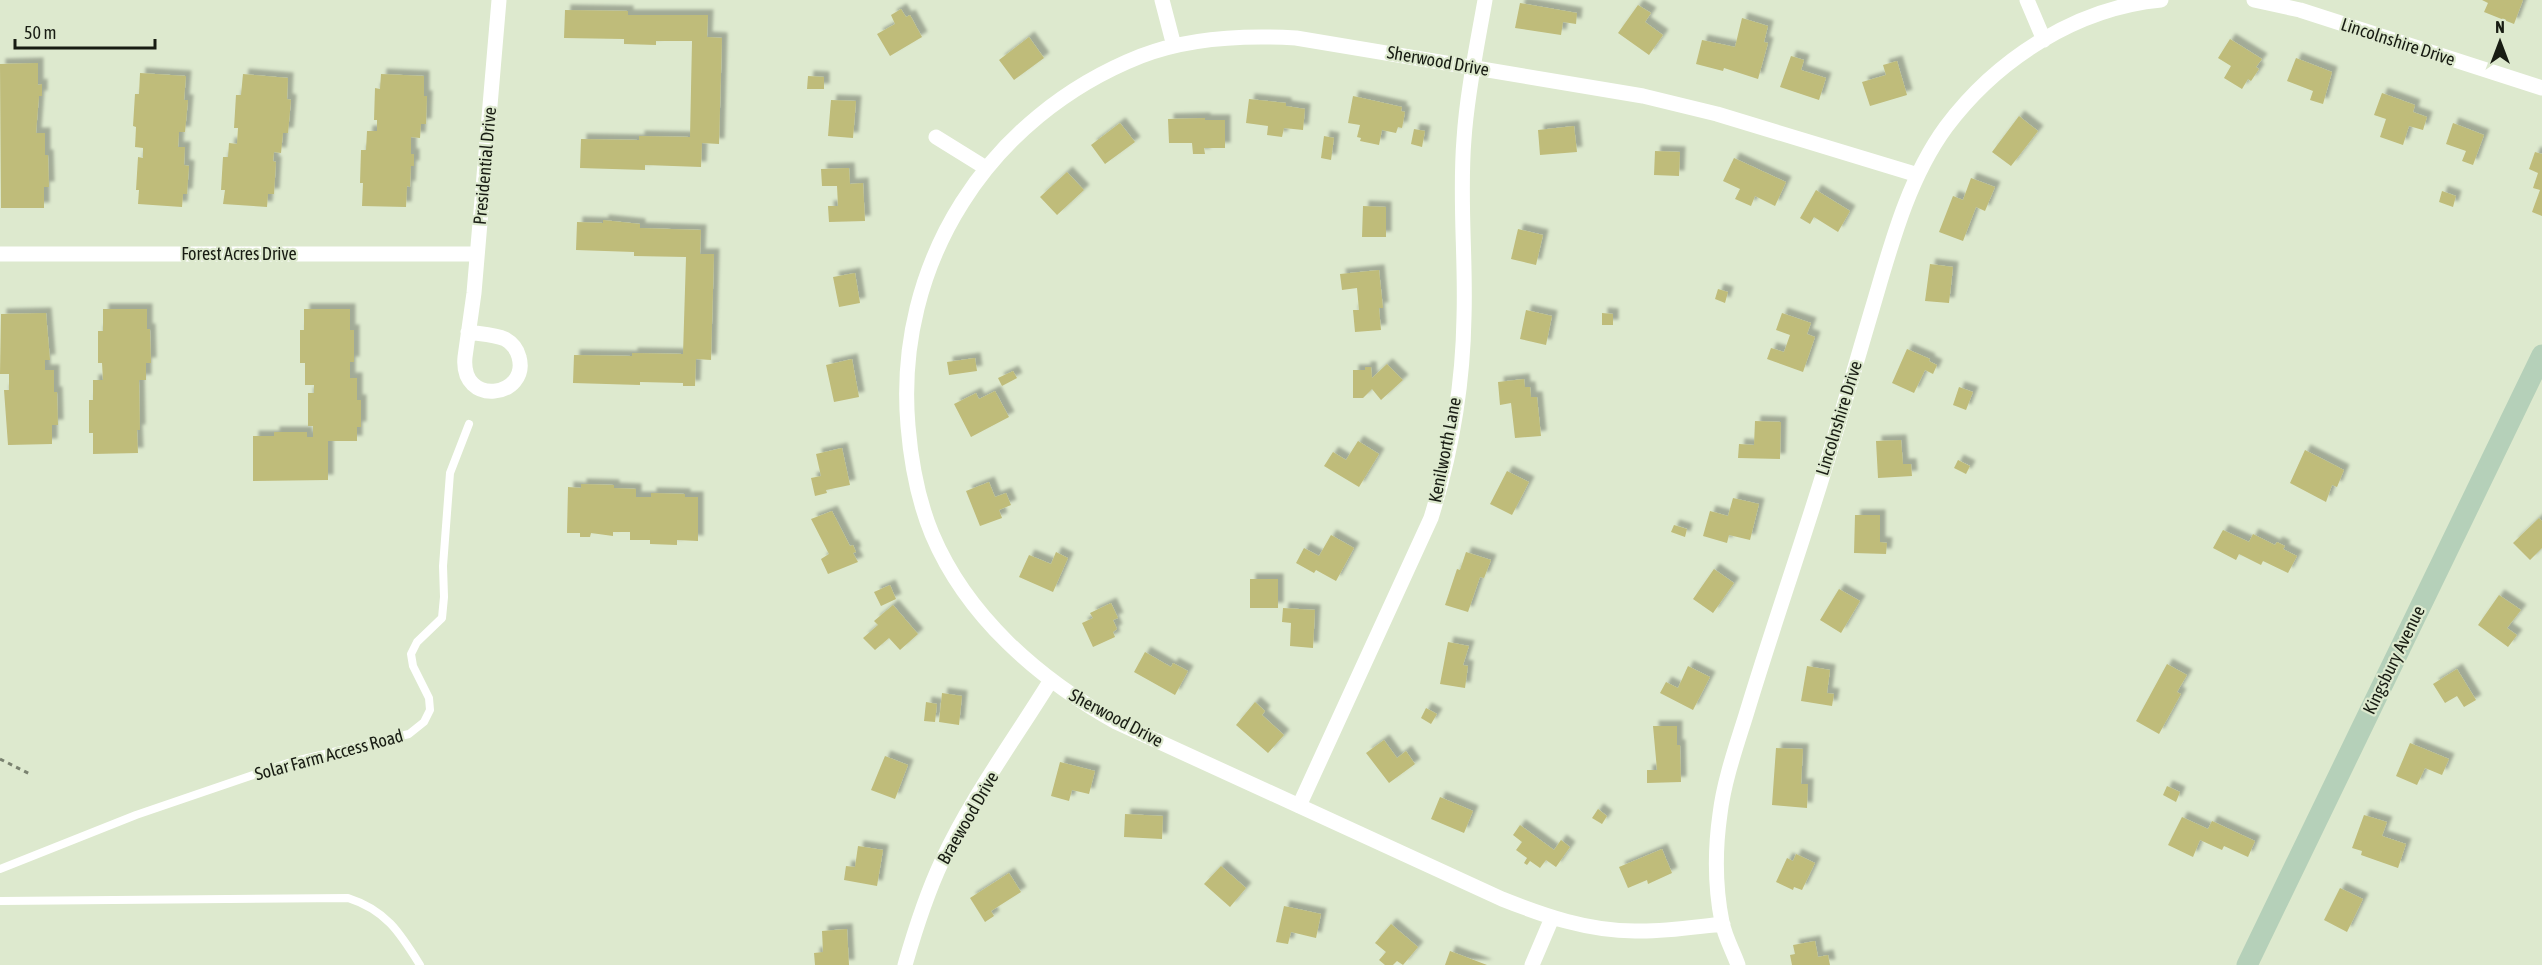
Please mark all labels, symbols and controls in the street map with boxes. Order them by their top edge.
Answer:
scale bar [15,12,154,50]
north arrow [2470,12,2530,72]
street label: Lincolnshire Drive [2339,13,2458,70]
text: N [2495,18,2505,36]
text: 50 m [24,22,56,43]
street label: Sherwood Drive [1385,41,1491,80]
street label: Presidential Drive [469,106,500,226]
street label: Forest Acres Drive [181,243,297,264]
street label: Lincolnshire Drive [1811,358,1866,478]
street label: Kenilworth Lane [1424,395,1465,504]
street label: Kingsbury Avenue [2358,602,2429,717]
street label: Sherwood Drive [1066,684,1167,751]
street label: Solar Farm Access Road [252,725,405,784]
street label: Braewood Drive [933,768,1002,868]

